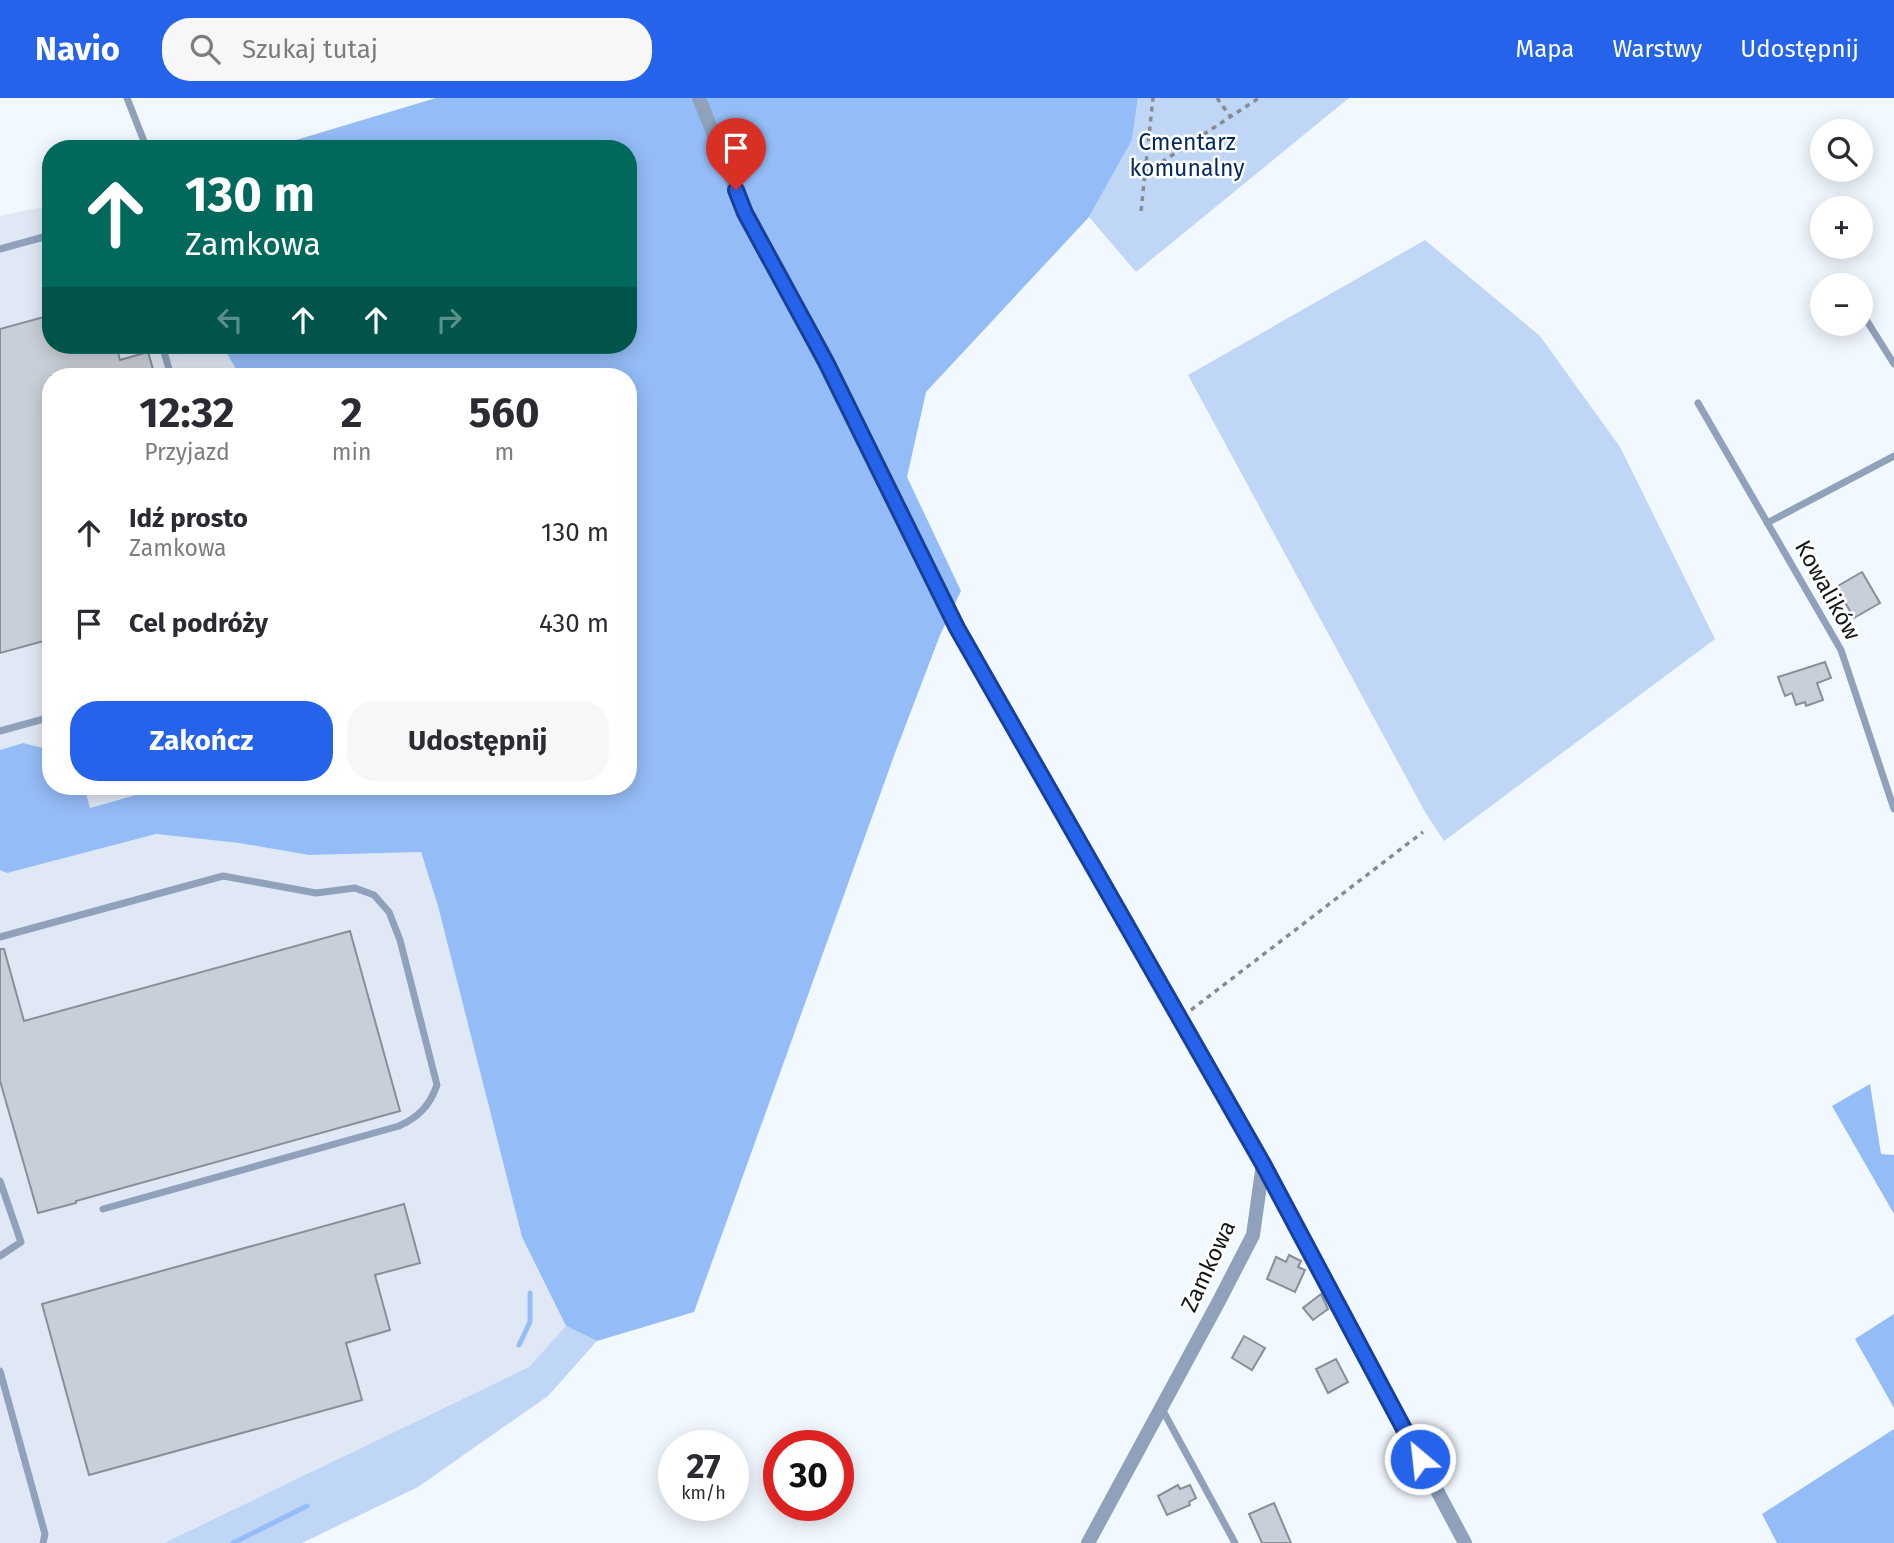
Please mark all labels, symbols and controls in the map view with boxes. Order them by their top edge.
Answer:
search box [162,18,652,81]
text: Navio [35,29,120,69]
icon: search [186,30,224,68]
text: Szukaj tutaj [242,34,378,65]
text: Mapa [1516,35,1574,63]
text: Warstwy [1612,35,1702,63]
text: Udostępnij [1740,35,1859,63]
pin [706,118,766,190]
map controls [1810,119,1873,336]
button: search [1810,119,1873,182]
park label: Cmentarz komunalny [1129,128,1245,182]
icon: arrive [717,129,755,167]
text: 130 m [185,165,315,224]
icon: ahead [70,168,161,259]
button: + [1810,196,1873,259]
text: Zamkowa [185,225,321,263]
button: − [1810,273,1873,336]
icon: left [211,301,249,339]
icon: ahead [284,301,322,339]
icon: ahead [357,301,395,339]
icon: right [430,301,468,339]
text: 12:32 [139,388,234,438]
text: 2 [341,388,363,438]
text: 560 [469,388,540,438]
text: Przyjazd [144,438,230,466]
text: min [332,438,372,466]
text: m [494,438,514,466]
text: Idź prosto [129,503,248,534]
icon: ahead [70,514,108,552]
text: 130 m [541,517,609,548]
text: Zamkowa [129,534,227,562]
street label: Kowalików [1789,535,1867,645]
icon: arrive [70,605,108,643]
text: Cel podróży [129,608,268,639]
text: 430 m [539,608,609,639]
button: Zakończ [70,701,333,781]
button: Udostępnij [347,701,609,781]
street label: Zamkowa [1175,1216,1241,1316]
position arrow [1383,1422,1457,1496]
speed limit sign: 30 [763,1430,854,1521]
text: 27 [686,1445,721,1487]
text: km/h [681,1482,726,1504]

